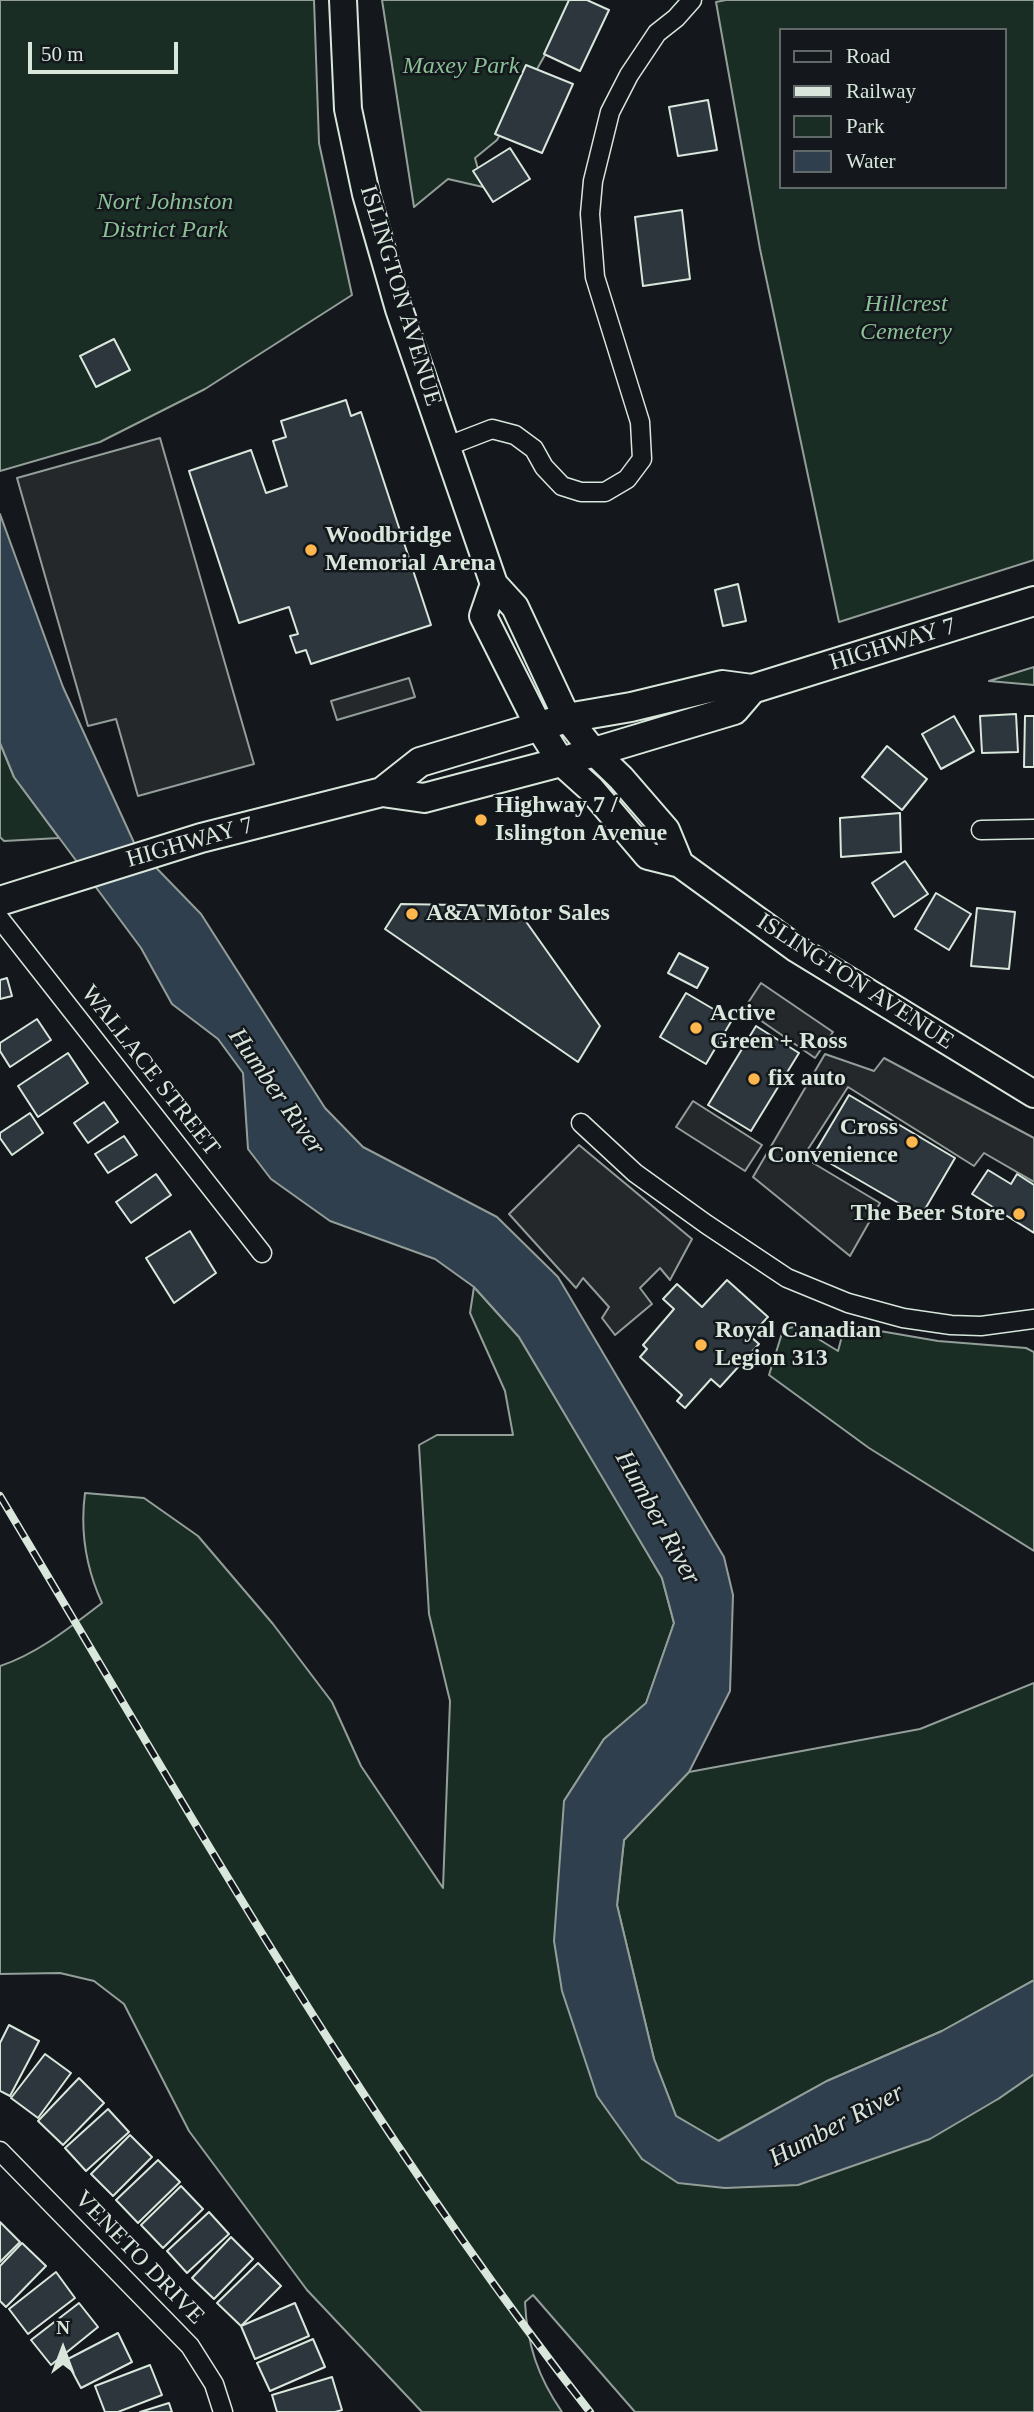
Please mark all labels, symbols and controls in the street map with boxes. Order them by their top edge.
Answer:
scale bar [32,28,182,72]
legend [778,28,1006,189]
text: 50 m [41,42,84,66]
text: Road [846,44,890,68]
park label: Maxey Park [403,53,519,81]
text: Railway [846,79,916,103]
text: Park [846,114,885,138]
text: Water [846,149,896,173]
street label: ISLINGTON AVENUE [353,182,447,410]
park label: Nort Johnston District Park [97,189,233,245]
park label: Hillcrest Cemetery [860,291,952,347]
place label: Woodbridge Memorial Arena [325,522,496,578]
marker: Woodbridge Memorial Arena [303,542,319,558]
street label: HIGHWAY 7 [826,612,960,678]
place label: Highway 7 / Islington Avenue [495,792,667,848]
street label: HIGHWAY 7 [123,811,257,875]
marker: Highway 7 / Islington Avenue [473,812,489,828]
place label: A&A Motor Sales [426,900,610,928]
marker: A&A Motor Sales [404,906,420,922]
street label: ISLINGTON AVENUE [751,908,959,1056]
street label: WALLACE STREET [74,980,226,1162]
place label: Active Green + Ross [710,1000,847,1056]
marker: Active Green + Ross [688,1020,704,1036]
water label: Humber River [221,1022,331,1162]
place label: fix auto [768,1065,846,1093]
marker: fix auto [746,1071,762,1087]
place label: Cross Convenience [767,1114,898,1170]
marker: Cross Convenience [904,1134,920,1150]
place label: The Beer Store [851,1200,1005,1228]
marker: The Beer Store [1011,1206,1027,1222]
place label: Royal Canadian Legion 313 [715,1317,881,1373]
marker: Royal Canadian Legion 313 [693,1337,709,1353]
water label: Humber River [607,1446,707,1590]
water label: Humber River [764,2077,910,2175]
street label: VENETO DRIVE [68,2185,210,2331]
north arrow [28,2314,98,2384]
text: N [56,2317,70,2338]

